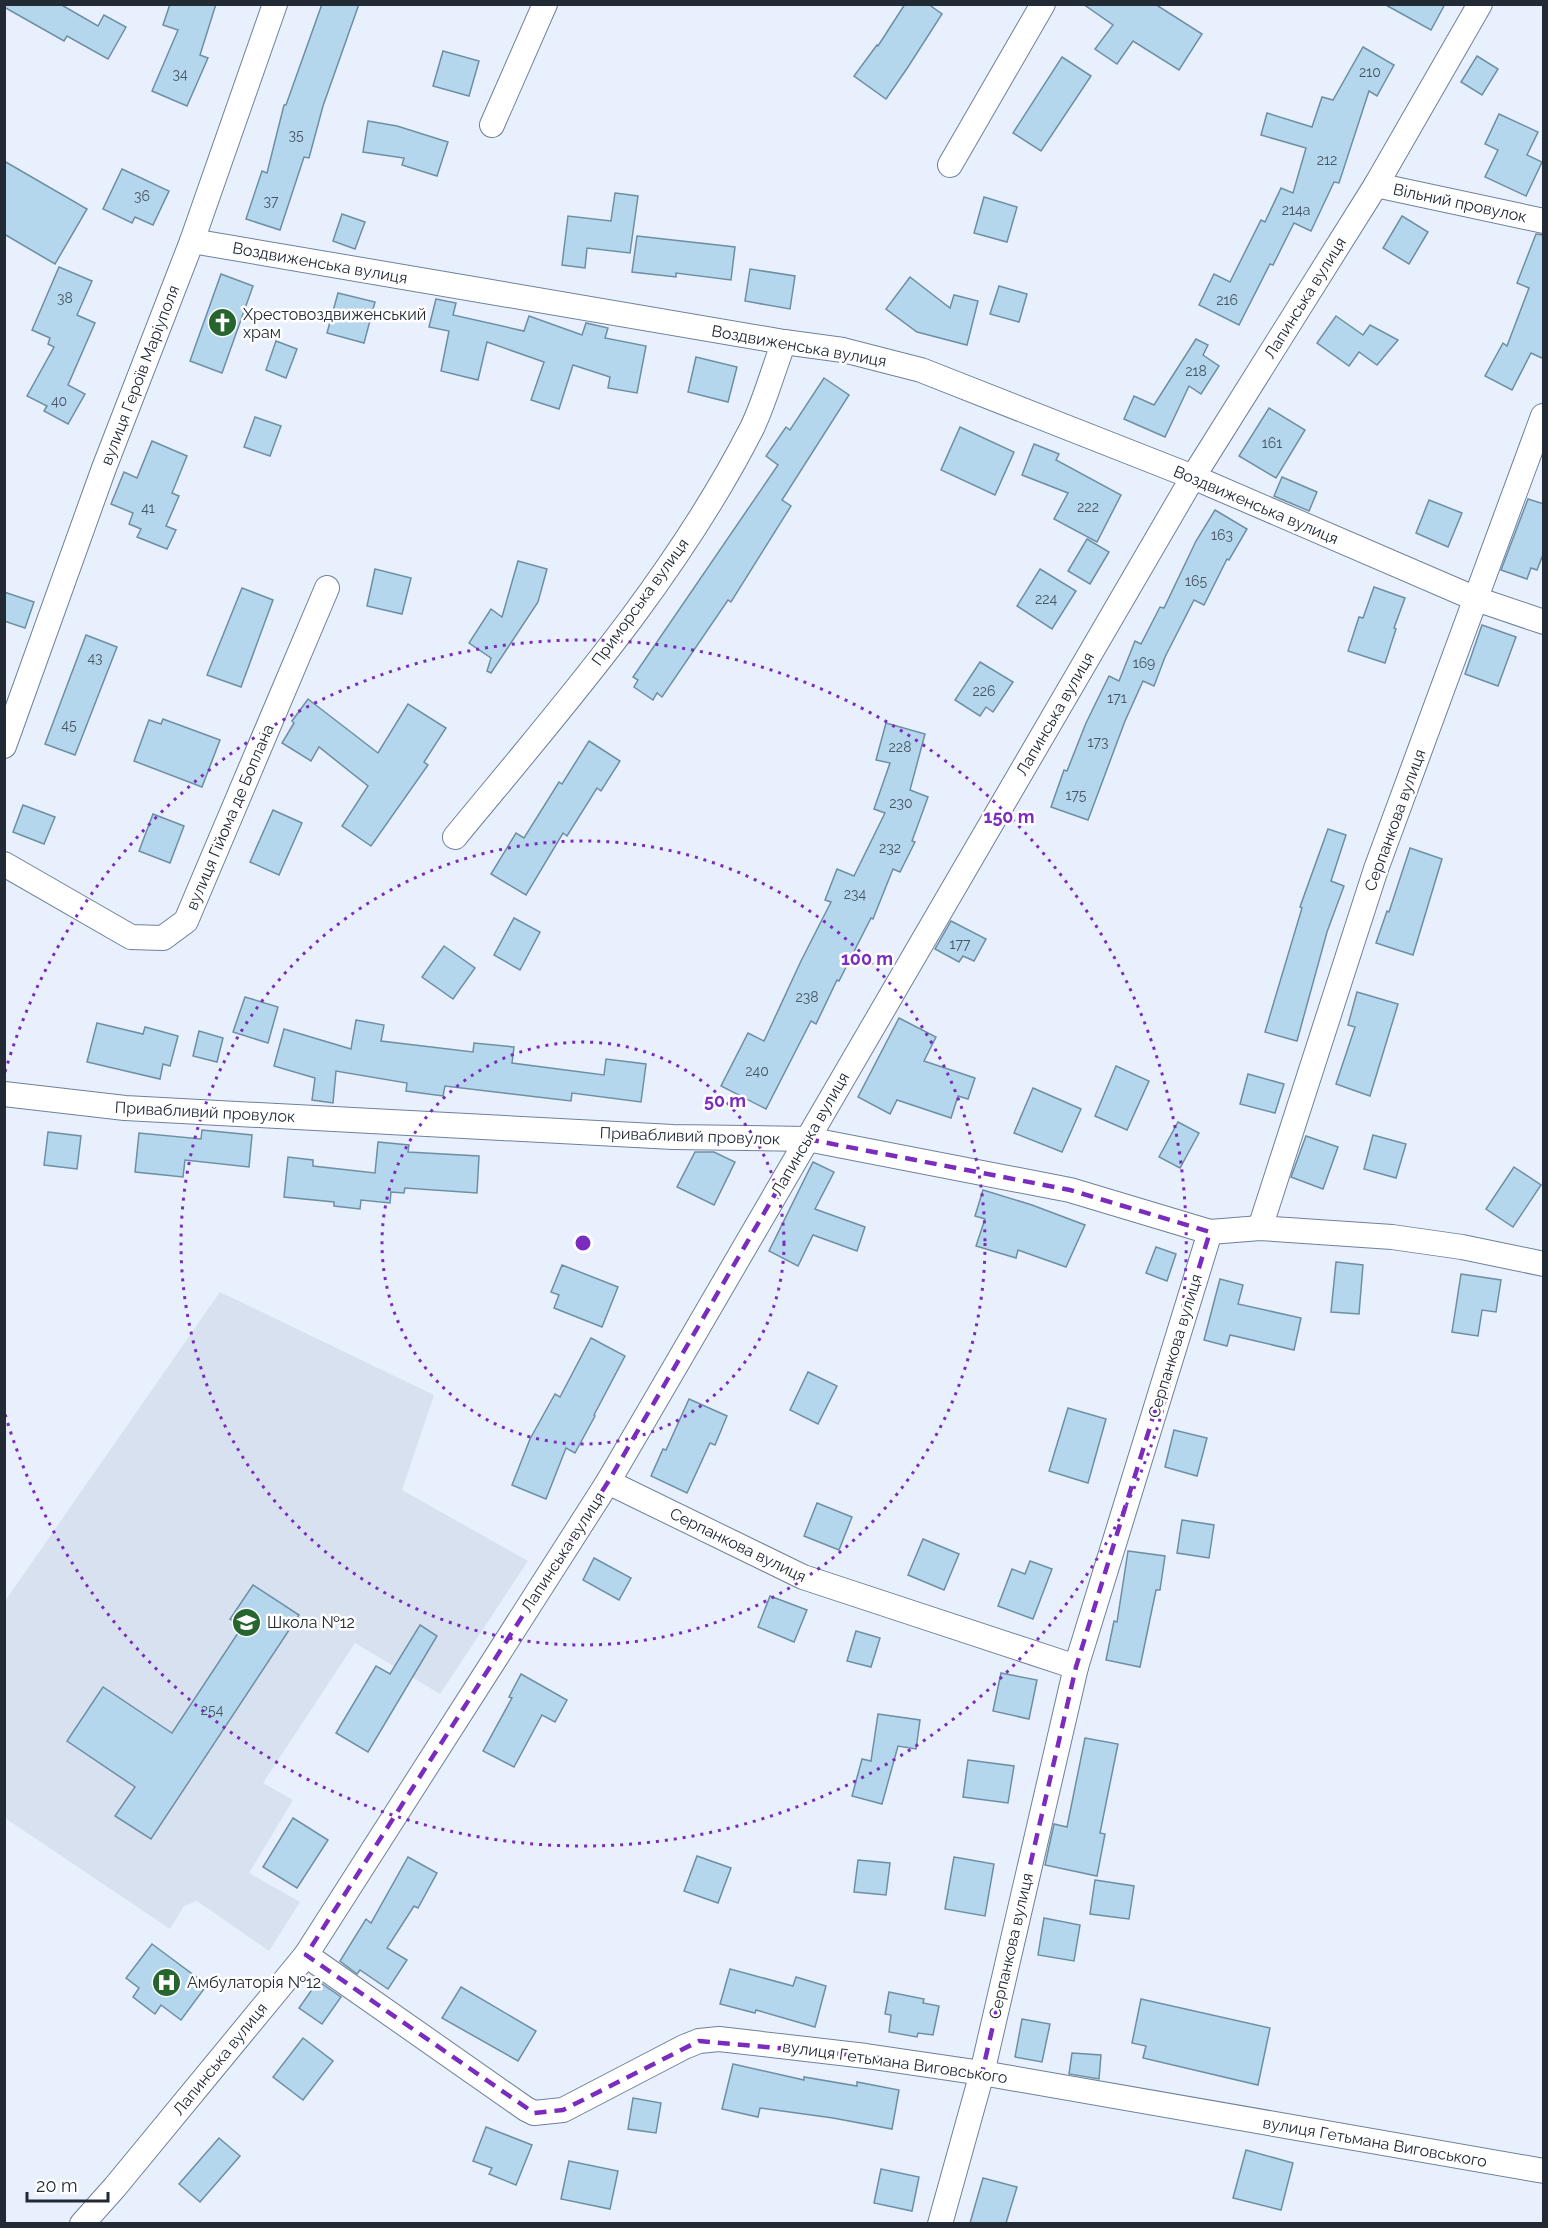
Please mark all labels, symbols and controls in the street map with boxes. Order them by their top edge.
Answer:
house number: 210 [1359,64,1381,80]
house number: 34 [172,66,188,82]
house number: 35 [288,127,304,143]
house number: 212 [1317,152,1337,168]
street label: Вільний провулок [1391,180,1529,226]
house number: 36 [134,188,150,204]
house number: 37 [264,193,279,209]
house number: 214а [1282,202,1310,218]
street label: Лапинська вулиця [1260,234,1350,362]
street label: Воздвиженська вулиця [231,238,409,288]
street label: вулиця Героїв Маріуполя [97,282,183,468]
house number: 38 [57,290,73,306]
house number: 216 [1216,292,1238,308]
place label: Хрестовоздвиженський храм [243,305,426,342]
church icon: Хрестовоздвиженський храм [206,307,238,339]
street label: Воздвиженська вулиця [710,321,888,371]
house number: 218 [1185,363,1207,379]
house number: 40 [51,393,67,409]
house number: 161 [1262,435,1282,451]
street label: Воздвиженська вулиця [1171,462,1341,548]
house number: 222 [1077,499,1099,515]
house number: 41 [141,500,155,516]
house number: 163 [1211,527,1233,543]
street label: Приморська вулиця [588,535,692,669]
house number: 165 [1185,573,1207,589]
house number: 224 [1035,591,1057,607]
street label: Лапинська вулиця [1012,649,1098,779]
house number: 43 [87,650,103,666]
house number: 169 [1133,655,1155,671]
house number: 226 [972,683,996,699]
house number: 171 [1107,690,1127,706]
house number: 45 [61,717,77,733]
street label: вулиця Гійома де Боплана [182,721,278,913]
house number: 173 [1088,734,1108,750]
house number: 228 [889,739,911,755]
street label: Серпанкова вулиця [1360,746,1430,894]
house number: 175 [1066,787,1087,803]
house number: 230 [889,795,913,811]
text: 150 m [984,806,1035,827]
house number: 232 [879,840,901,856]
house number: 234 [844,886,867,902]
house number: 177 [950,936,971,952]
text: 100 m [841,948,893,969]
house number: 238 [795,989,819,1005]
house number: 240 [745,1063,769,1079]
street label: Лапинська вулиця [767,1069,853,1199]
text: 50 m [704,1090,746,1111]
street label: Привабливий провулок [114,1098,296,1126]
street label: Привабливий провулок [599,1123,781,1149]
centre of rings [573,1233,593,1253]
street label: Серпанкова вулиця [1144,1272,1206,1420]
street label: Лапинська вулиця [517,1488,609,1616]
street label: Серпанкова вулиця [667,1504,809,1586]
school or university icon: Школа №12 [230,1606,262,1638]
place label: Школа №12 [267,1613,355,1632]
house number: 254 [201,1702,224,1718]
street label: Серпанкова вулиця [985,1871,1037,2021]
hospital icon: Амбулаторія №12 [150,1966,182,1998]
place label: Амбулаторія №12 [187,1973,321,1992]
street label: Лапинська вулиця [169,1999,271,2119]
street label: вулиця Гетьмана Виговського [781,2037,1009,2087]
street label: вулиця Гетьмана Виговського [1261,2113,1489,2171]
scale bar [27,2165,108,2203]
text: 20 m [36,2175,78,2196]

